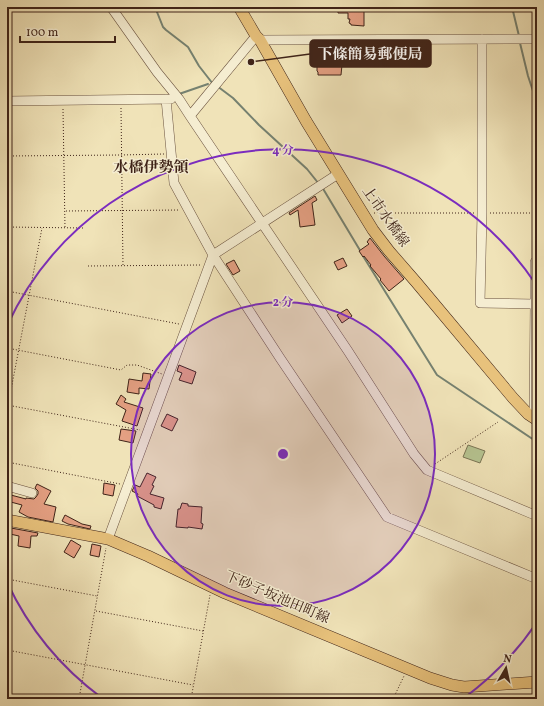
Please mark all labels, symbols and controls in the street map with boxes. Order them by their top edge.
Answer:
scale bar [20,18,115,44]
text: 100 m [26,25,59,41]
callout: 下條簡易郵便局 [310,40,431,67]
text: 下條簡易郵便局 [317,45,423,66]
text: 4 分 [272,143,294,159]
district label: 水橋伊勢領 [113,158,189,179]
street label: 上市水橋線 [357,183,413,251]
text: 2 分 [273,295,293,311]
centre of rings [276,447,290,461]
street label: 下砂子坂池田町線 [222,567,332,629]
north arrow [486,648,526,688]
text: N [502,652,512,668]

